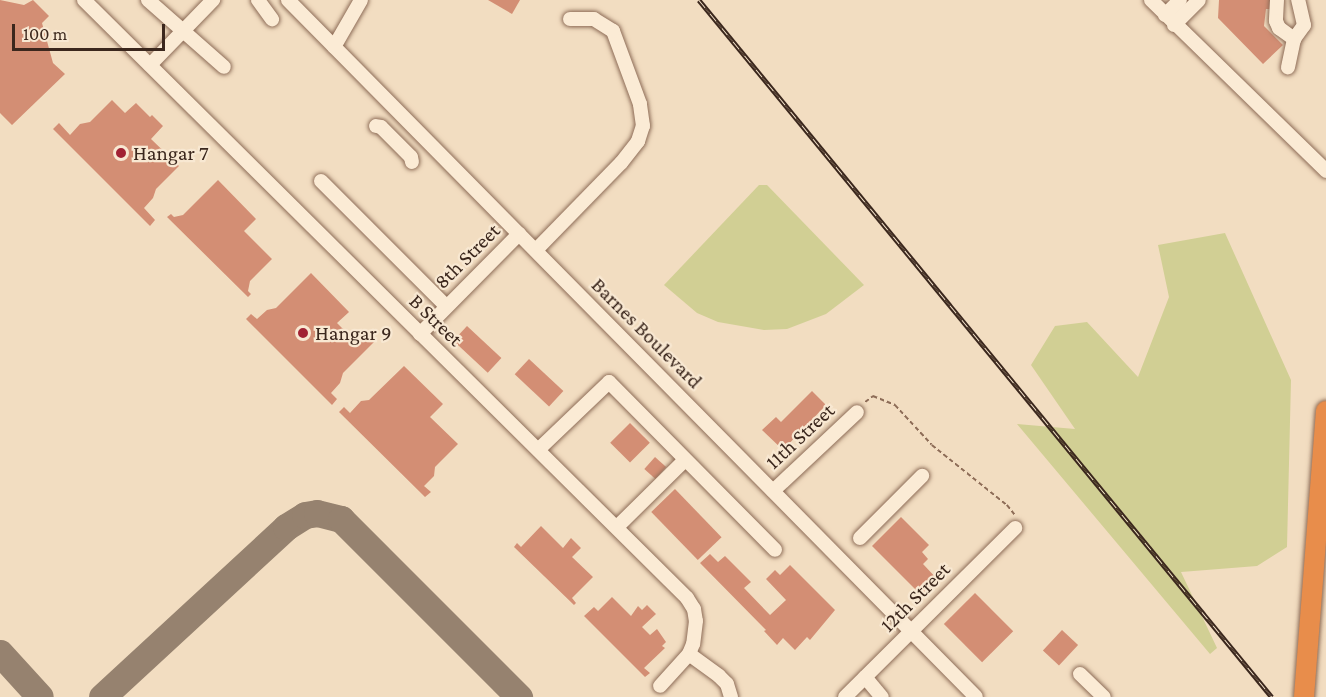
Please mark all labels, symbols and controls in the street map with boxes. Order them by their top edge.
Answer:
scale bar [15,12,168,50]
text: 100 m [23,24,67,44]
place label: Hangar 7 [133,140,209,166]
marker: Hangar 7 [114,146,128,160]
street label: 8th Street [429,218,505,294]
street label: Barnes Boulevard [586,272,708,394]
street label: B Street [404,288,468,352]
place label: Hangar 9 [315,320,392,346]
marker: Hangar 9 [296,326,310,340]
street label: 11th Street [760,398,840,474]
street label: 12th Street [875,557,955,637]

